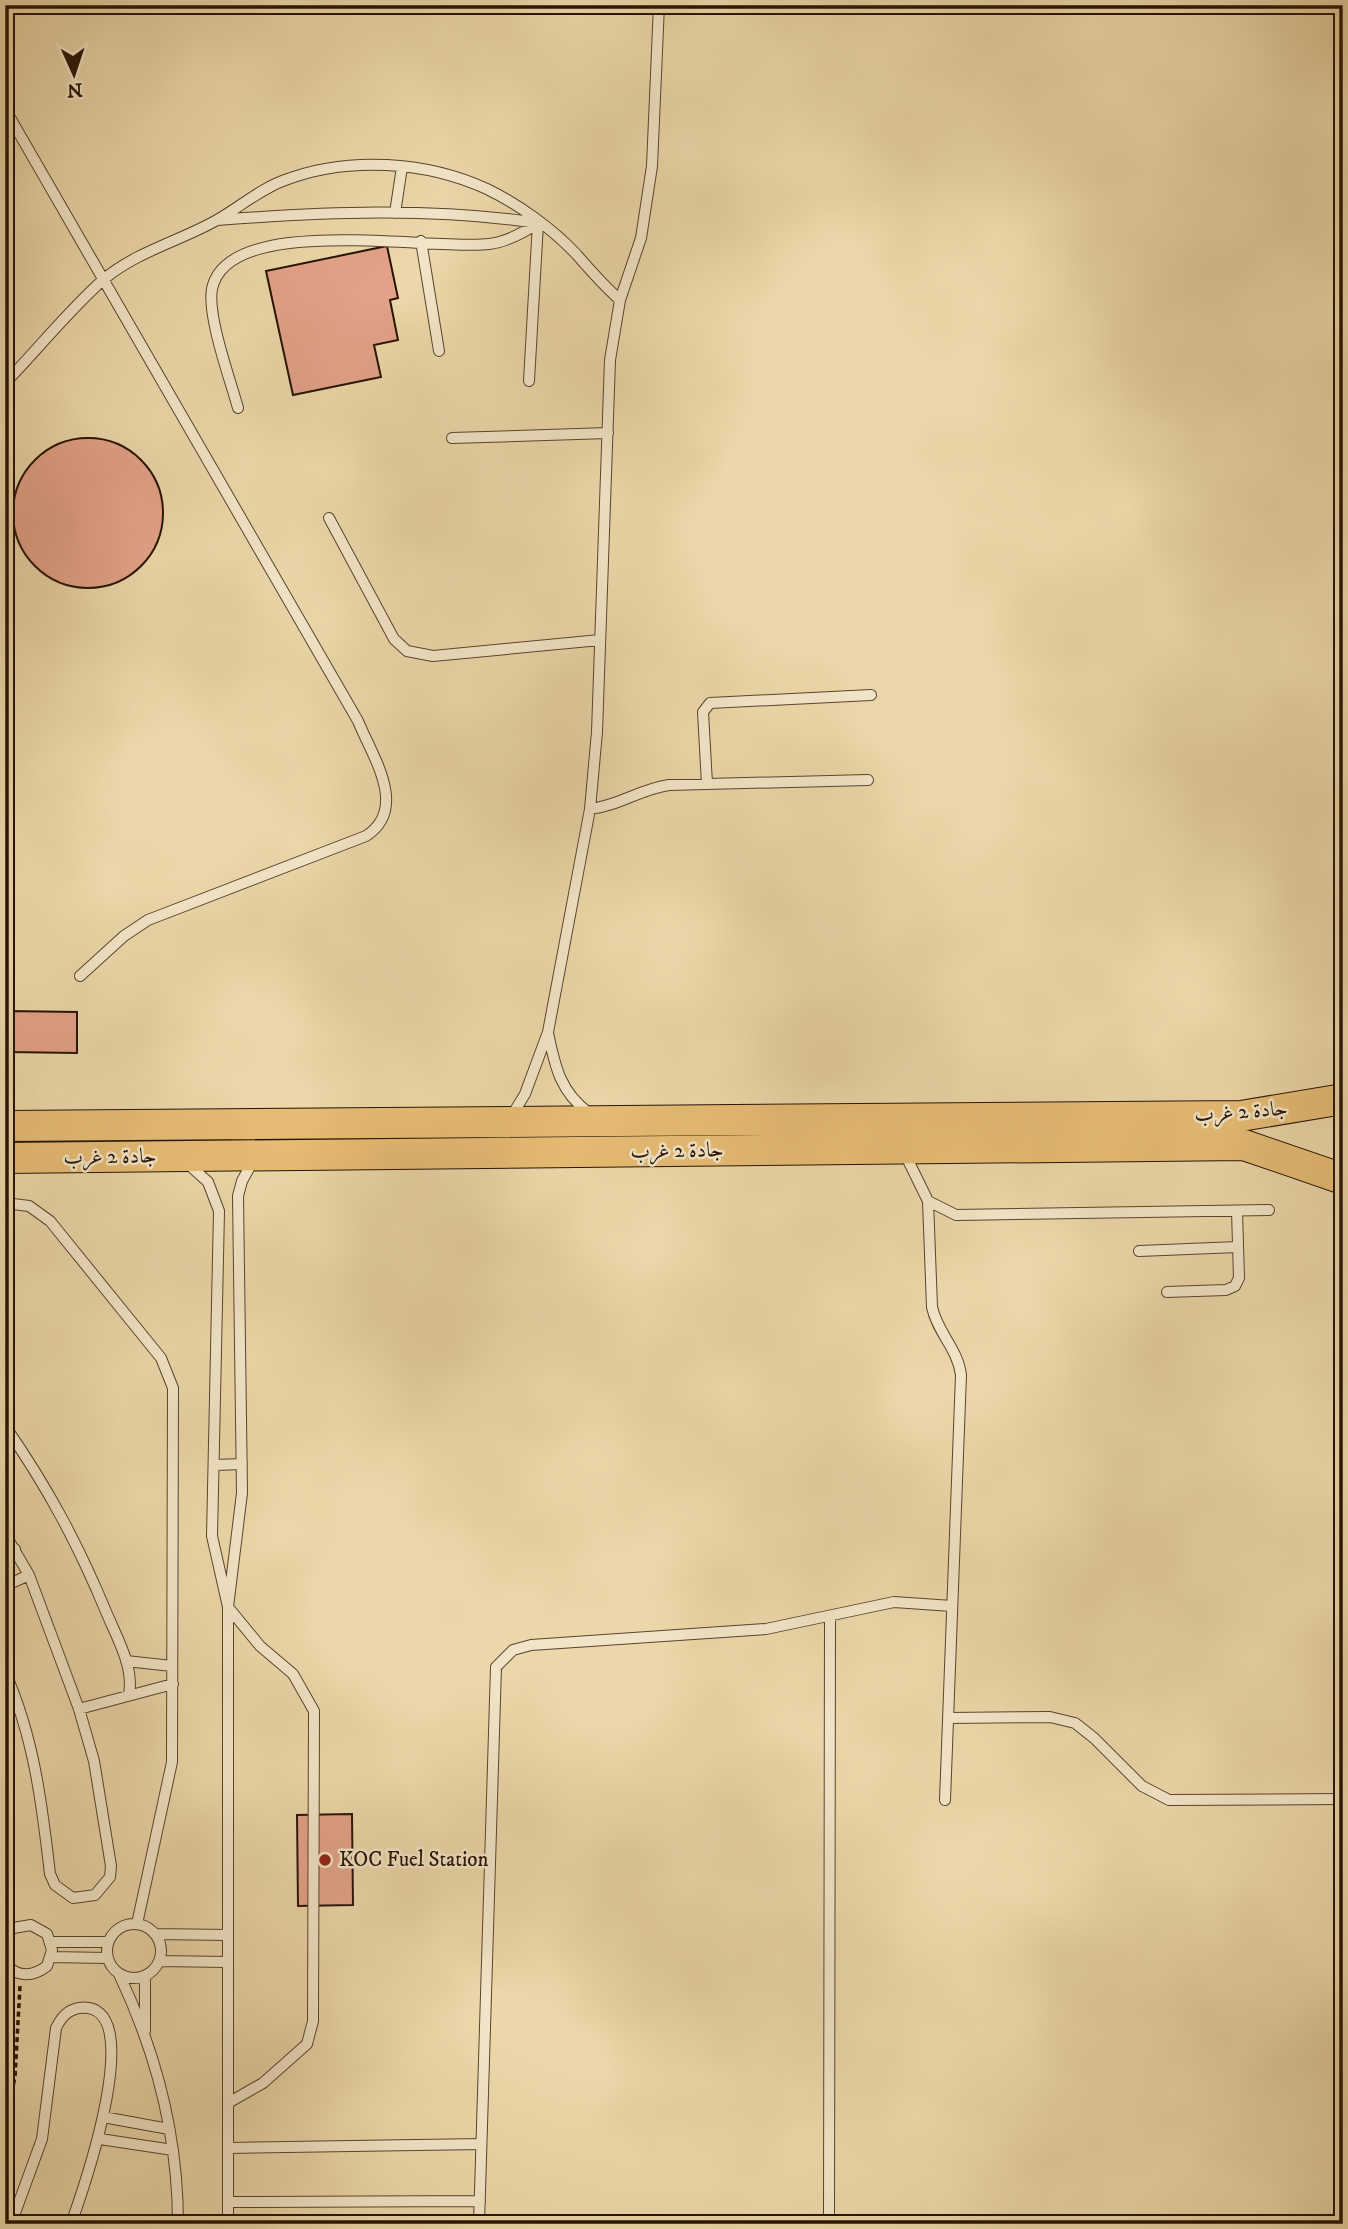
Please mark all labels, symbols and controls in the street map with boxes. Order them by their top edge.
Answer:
north arrow [38,38,108,108]
text: N [66,78,83,101]
street label: جادة 2 غرب [1193,1096,1289,1129]
street label: جادة 2 غرب [630,1137,724,1166]
street label: جادة 2 غرب [63,1143,157,1172]
place label: KOC Fuel Station [339,1847,489,1873]
marker: KOC Fuel Station [317,1852,333,1868]

